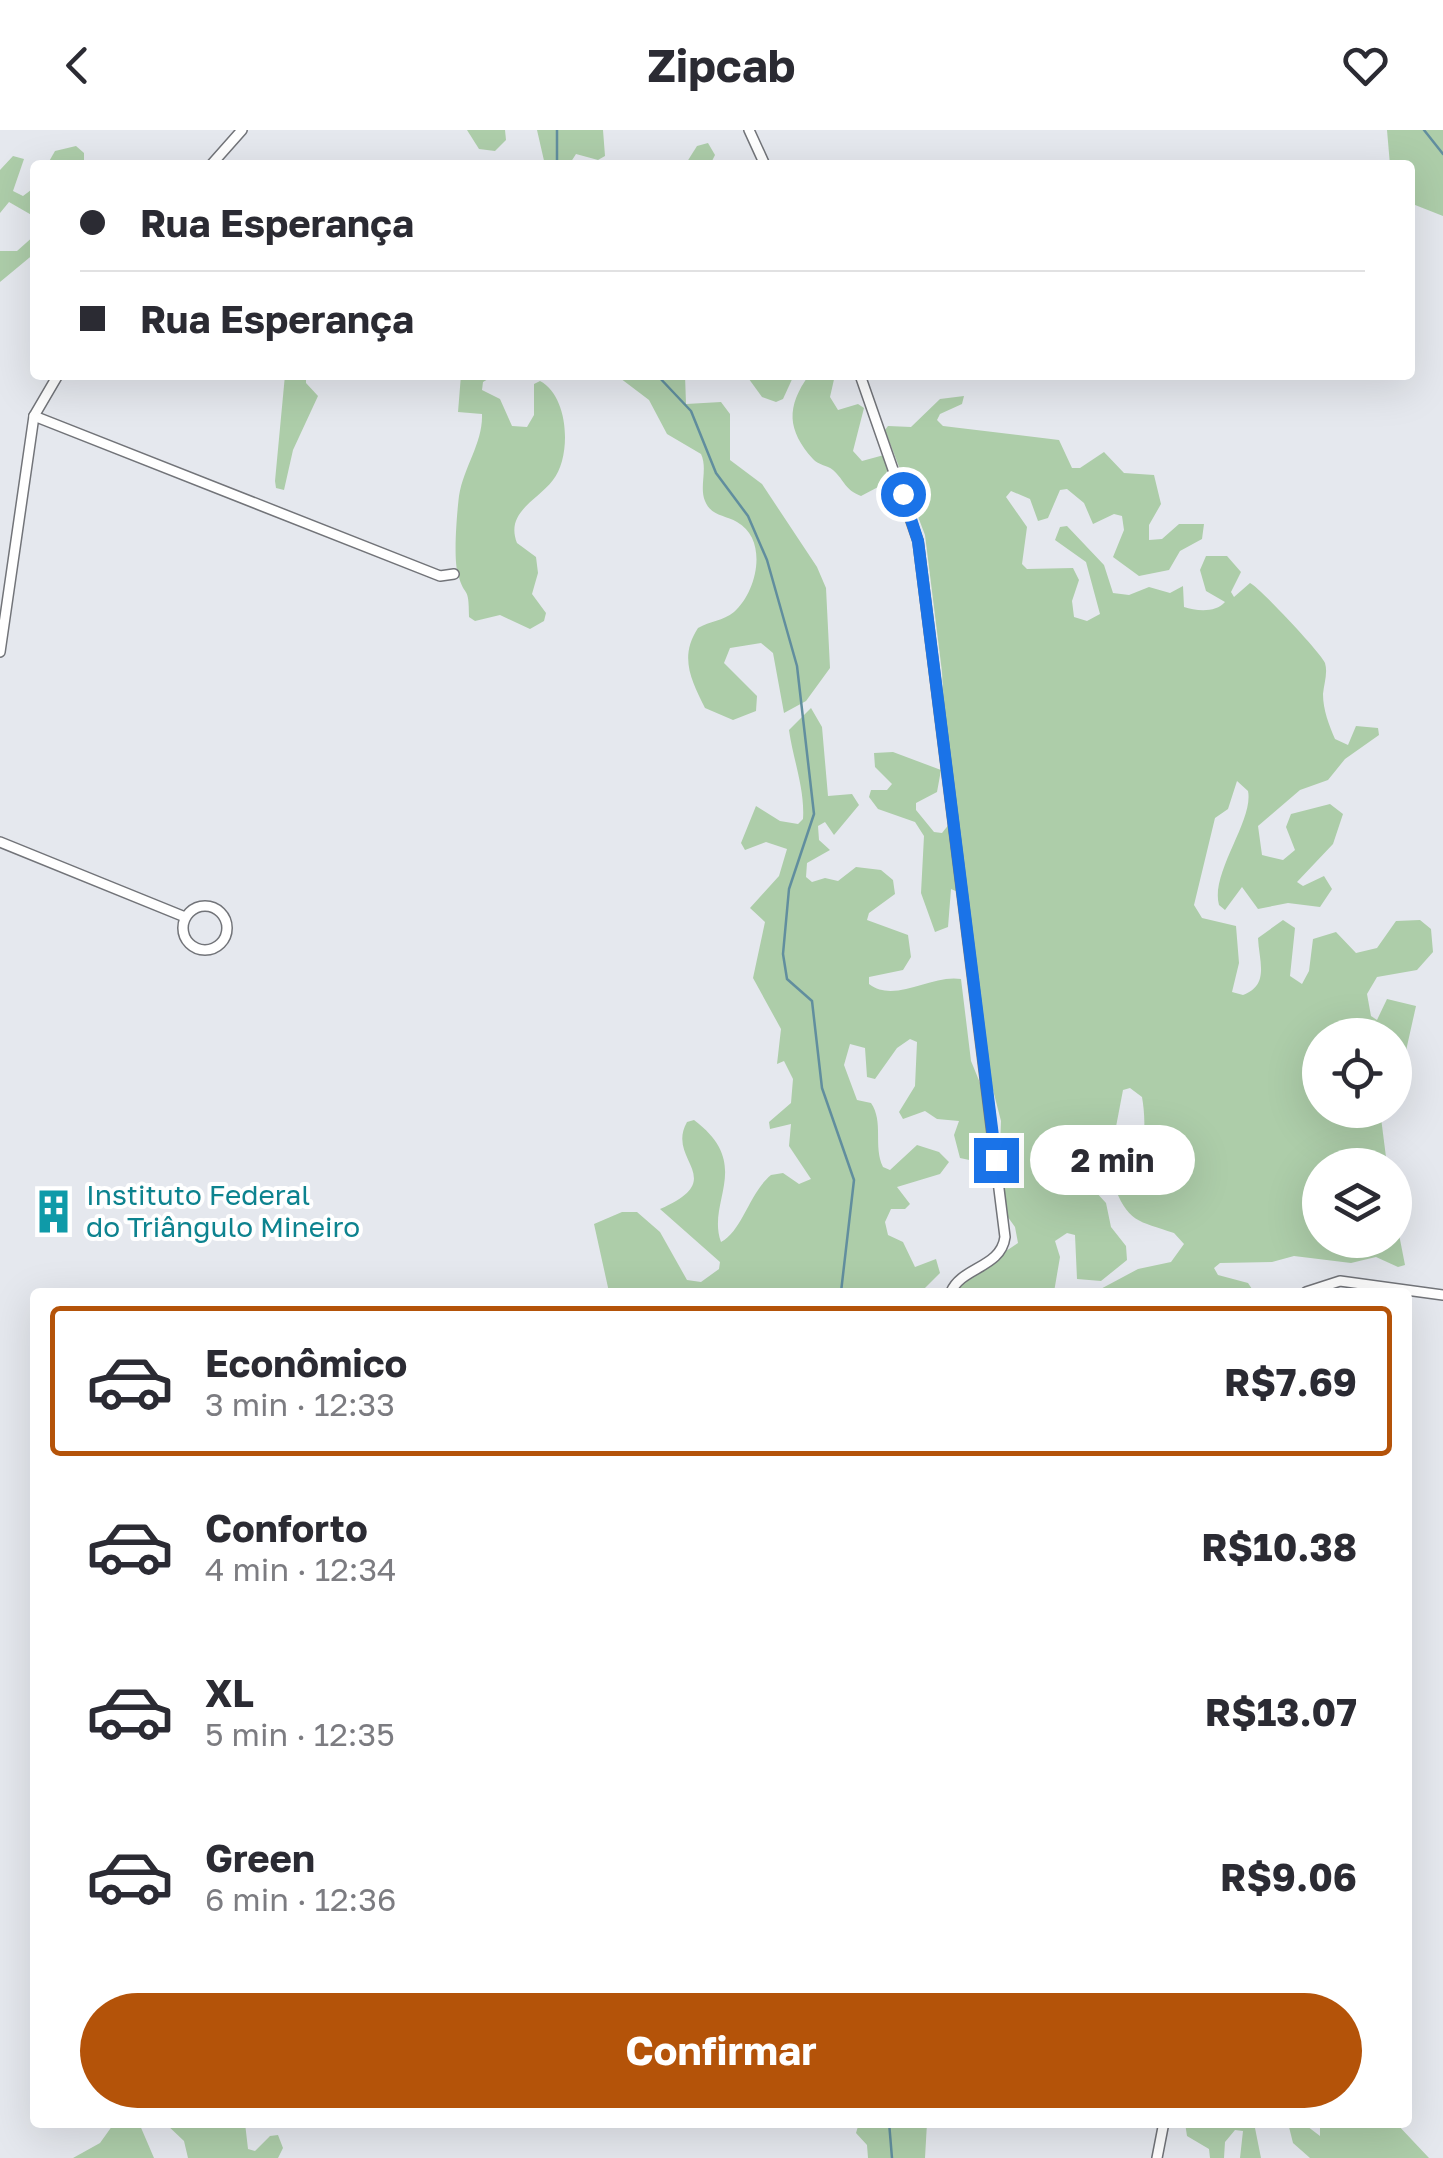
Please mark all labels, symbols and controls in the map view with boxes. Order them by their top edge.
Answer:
icon: back [50,38,105,93]
text: Zipcab [647,38,796,92]
icon: heart [1338,38,1393,93]
text: Rua Esperança [140,200,414,245]
text: Rua Esperança [140,296,414,341]
route start [881,472,926,517]
map controls [1302,1018,1412,1258]
button: locate [1302,1018,1412,1128]
callout: 2 min [1031,1125,1196,1195]
route end [974,1138,1019,1183]
text: 2 min [1071,1141,1154,1179]
button: layers [1302,1148,1412,1258]
place label: Instituto Federal do Triângulo Mineiro [86,1178,360,1243]
building icon: Instituto Federal do Triângulo Mineiro [29,1187,77,1235]
icon: car [85,1336,175,1426]
text: Econômico [205,1340,407,1385]
text: R$7.69 [1224,1359,1357,1404]
text: 3 min · 12:33 [205,1385,395,1423]
icon: car [85,1501,175,1591]
text: Conforto [205,1505,368,1550]
text: R$10.38 [1201,1524,1357,1569]
text: 4 min · 12:34 [205,1550,397,1588]
icon: car [85,1666,175,1756]
text: XL [205,1670,254,1715]
text: R$13.07 [1205,1689,1357,1734]
text: 5 min · 12:35 [205,1715,395,1753]
icon: car [85,1831,175,1921]
text: Green [205,1835,315,1880]
text: R$9.06 [1220,1854,1357,1899]
text: 6 min · 12:36 [205,1880,396,1918]
button: Confirmar [80,1993,1362,2108]

